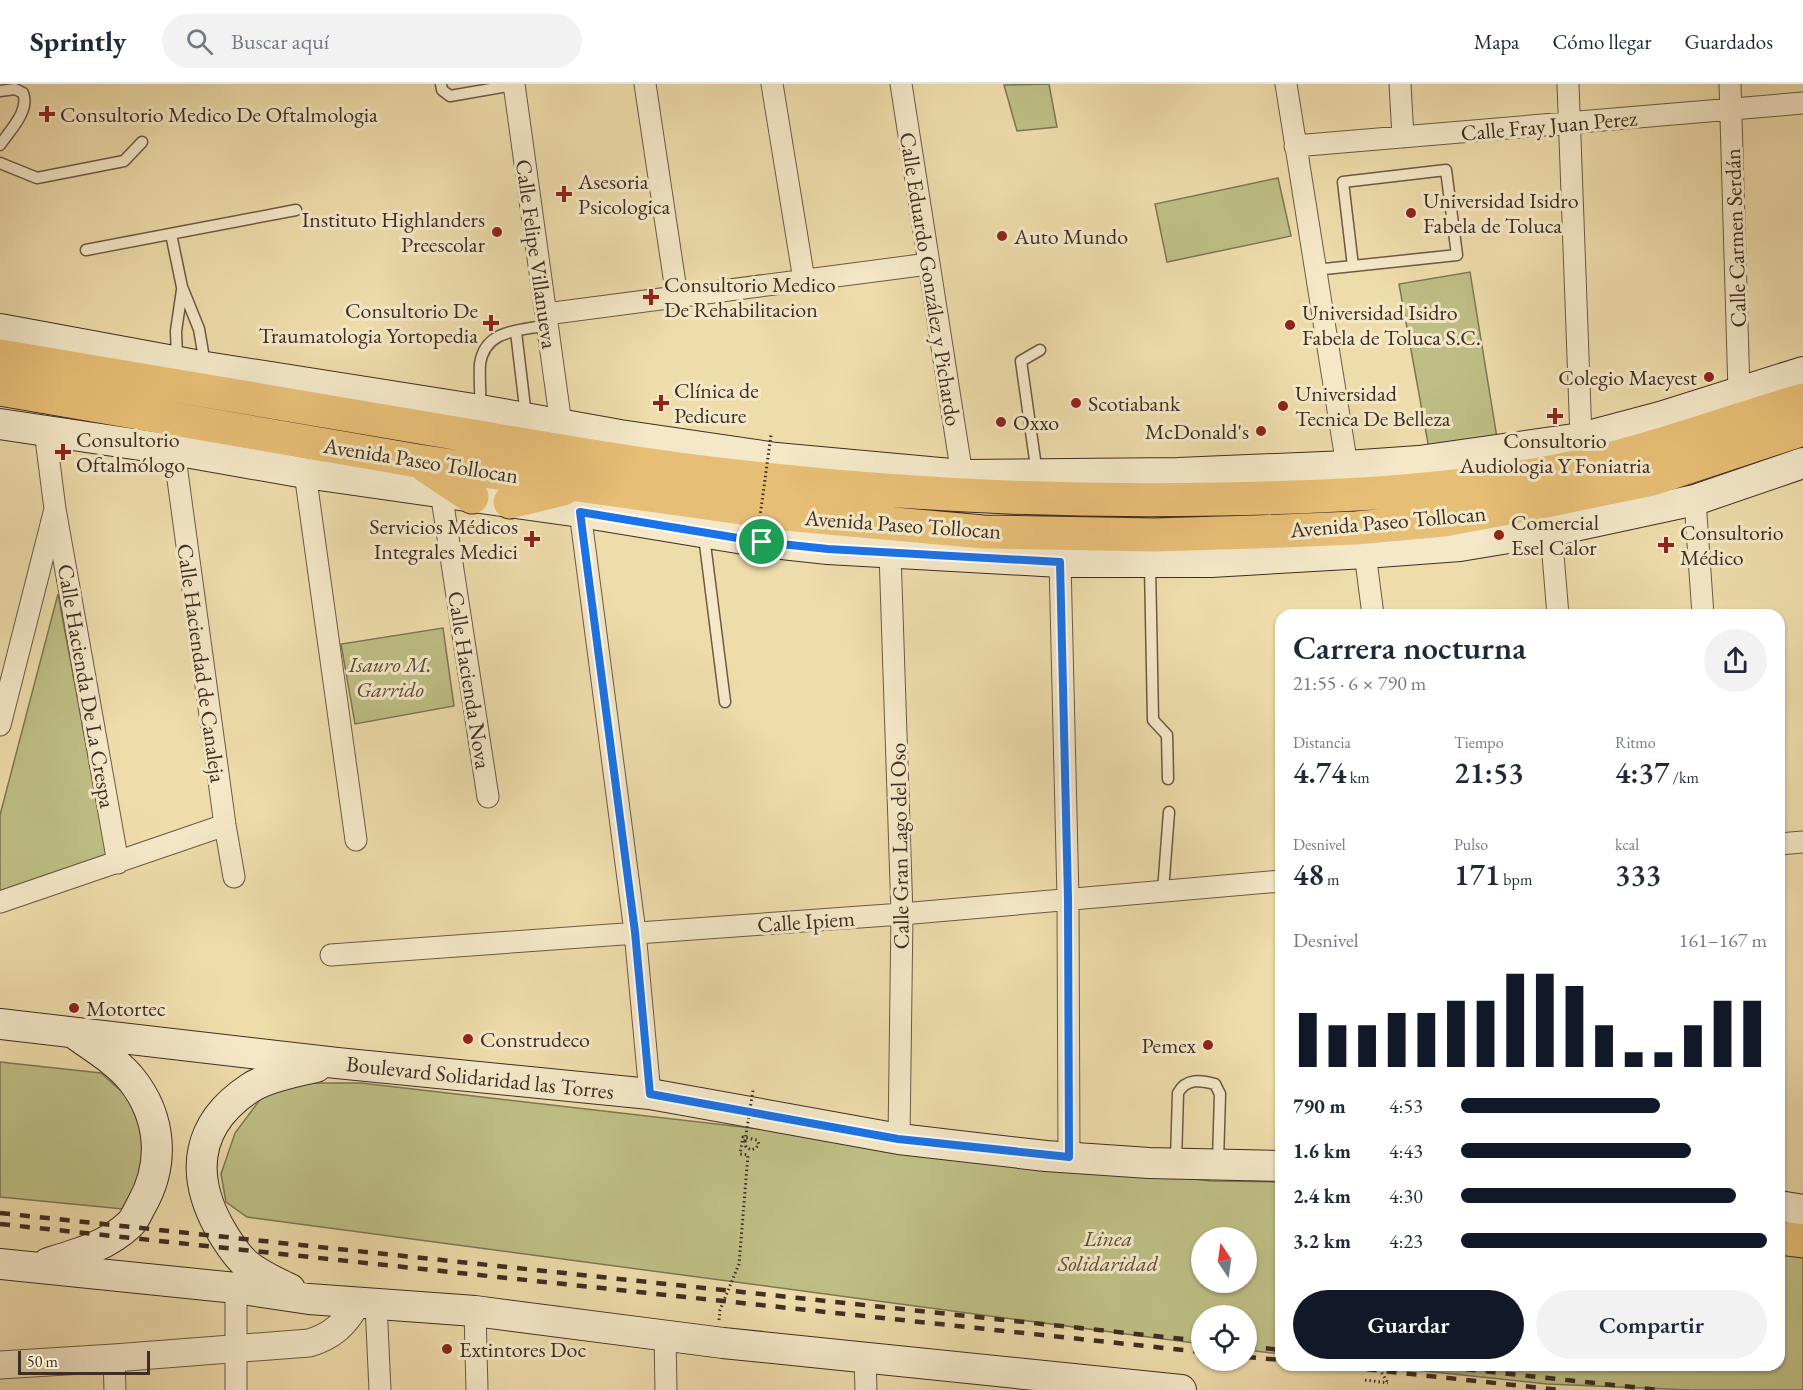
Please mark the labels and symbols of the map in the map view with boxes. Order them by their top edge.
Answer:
place label: Consultorio Medico De Oftalmologia [60,100,378,129]
street label: Calle Fray Juan Perez [1460,103,1639,148]
marker: Consultorio Medico De Oftalmologia [38,105,56,123]
street label: Calle Eduardo González y Pichardo [893,130,968,428]
street label: Calle Carmen Serdán [1718,148,1753,328]
street label: Calle Felipe Villanueva [509,157,564,351]
place label: Asesoria Psicologica [577,167,670,221]
marker: Asesoria Psicologica [555,185,573,203]
place label: Universidad Isidro Fabela de Toluca [1423,186,1579,240]
place label: Instituto Highlanders Preescolar [302,205,486,259]
marker: Universidad Isidro Fabela de Toluca [1404,206,1418,220]
place label: Auto Mundo [1013,222,1128,251]
marker: Instituto Highlanders Preescolar [490,225,504,239]
marker: Auto Mundo [995,229,1009,243]
place label: Consultorio Medico De Rehabilitacion [664,270,836,324]
marker: Consultorio Medico De Rehabilitacion [642,288,660,306]
place label: Consultorio De Traumatologia Yortopedia [258,296,478,350]
place label: Universidad Isidro Fabela de Toluca S.C. [1302,298,1481,352]
marker: Consultorio De Traumatologia Yortopedia [482,314,500,332]
marker: Universidad Isidro Fabela de Toluca S.C. [1283,318,1297,332]
place label: Colegio Maeyest [1558,363,1697,392]
marker: Colegio Maeyest [1702,370,1716,384]
place label: Clínica de Pedicure [674,376,759,430]
place label: Universidad Tecnica De Belleza [1295,379,1451,433]
place label: Scotiabank [1088,389,1181,418]
marker: Clínica de Pedicure [652,394,670,412]
marker: Scotiabank [1069,396,1083,410]
marker: Universidad Tecnica De Belleza [1276,399,1290,413]
marker: Consultorio Audiologia Y Foniatria [1546,407,1564,425]
place label: Oxxo [1013,408,1059,437]
marker: Oxxo [994,415,1008,429]
place label: McDonald's [1145,417,1249,446]
marker: McDonald's [1254,424,1268,438]
place label: Consultorio Oftalmólogo [76,425,185,479]
place label: Consultorio Audiologia Y Foniatria [1458,426,1651,480]
street label: Avenida Paseo Tollocan [321,431,521,490]
marker: Consultorio Oftalmólogo [54,443,72,461]
street label: Avenida Paseo Tollocan [1288,498,1488,545]
street label: Avenida Paseo Tollocan [803,503,1002,546]
place label: Comercial Esel Calor [1511,508,1599,562]
place label: Servicios Médicos Integrales Medici [369,512,518,566]
pin [736,516,787,567]
place label: Consultorio Médico [1680,518,1784,572]
marker: Comercial Esel Calor [1492,528,1506,542]
marker: Servicios Médicos Integrales Medici [523,530,541,548]
marker: Consultorio Médico [1657,536,1675,554]
street label: Calle Haciendad de Canaleja [170,542,233,785]
street label: Calle Hacienda De La Crespa [51,562,122,811]
street label: Calle Hacienda Nova [441,589,498,771]
park label: Isauro M. Garrido [347,650,432,704]
street label: Calle Gran Lago del Oso [883,742,916,950]
street label: Calle Ipiem [756,904,856,939]
place label: Motortec [86,994,166,1023]
marker: Motortec [67,1001,81,1015]
place label: Construdeco [480,1025,590,1054]
place label: Pemex [1142,1031,1197,1060]
marker: Construdeco [461,1032,475,1046]
marker: Pemex [1201,1038,1215,1052]
street label: Boulevard Solidaridad las Torres [345,1049,615,1106]
park label: Linea Solidaridad [1057,1224,1159,1278]
north arrow [1191,1227,1257,1293]
place label: Extintores Doc [459,1335,586,1364]
marker: Extintores Doc [440,1342,454,1356]
scale bar [18,1348,150,1376]

